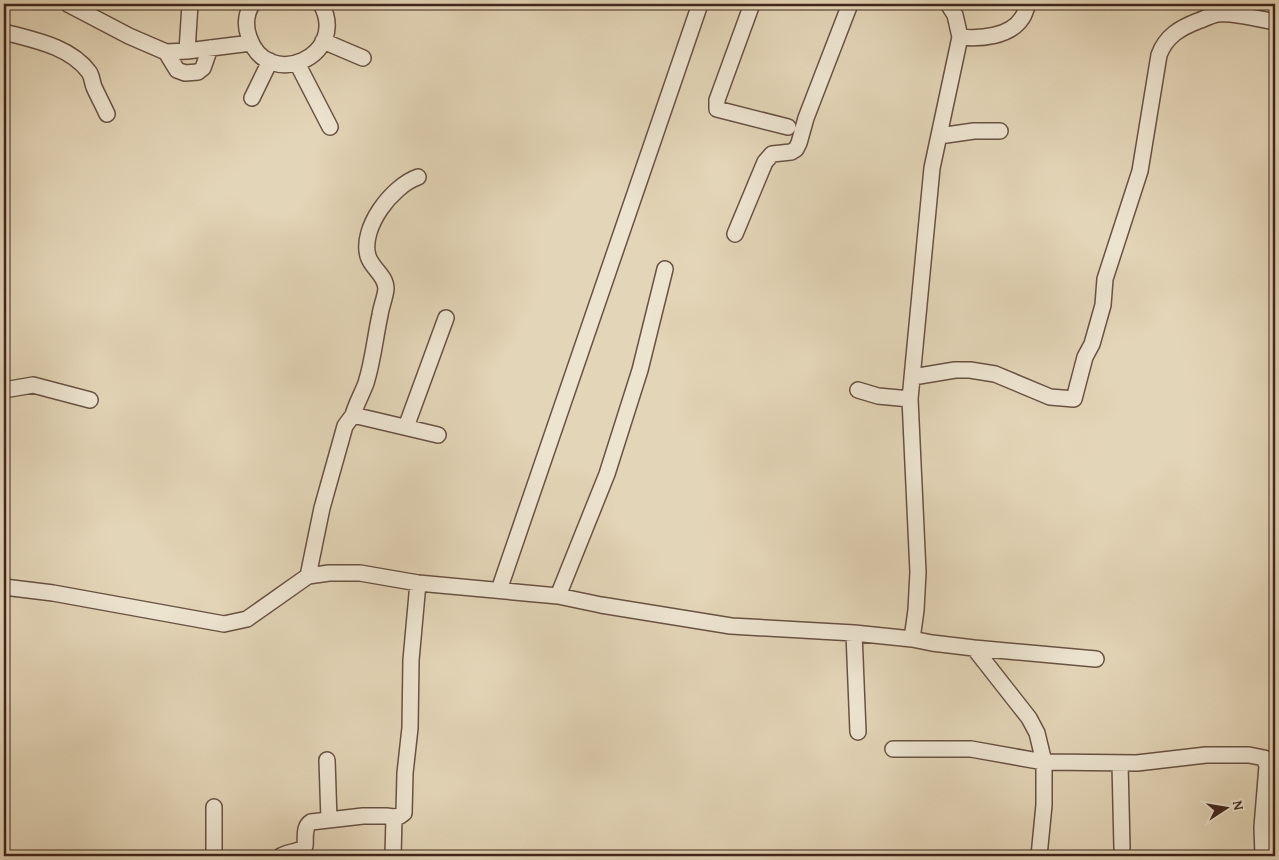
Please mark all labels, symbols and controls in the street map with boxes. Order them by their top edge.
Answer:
north arrow [1202,782,1252,832]
text: N [1228,799,1250,813]

